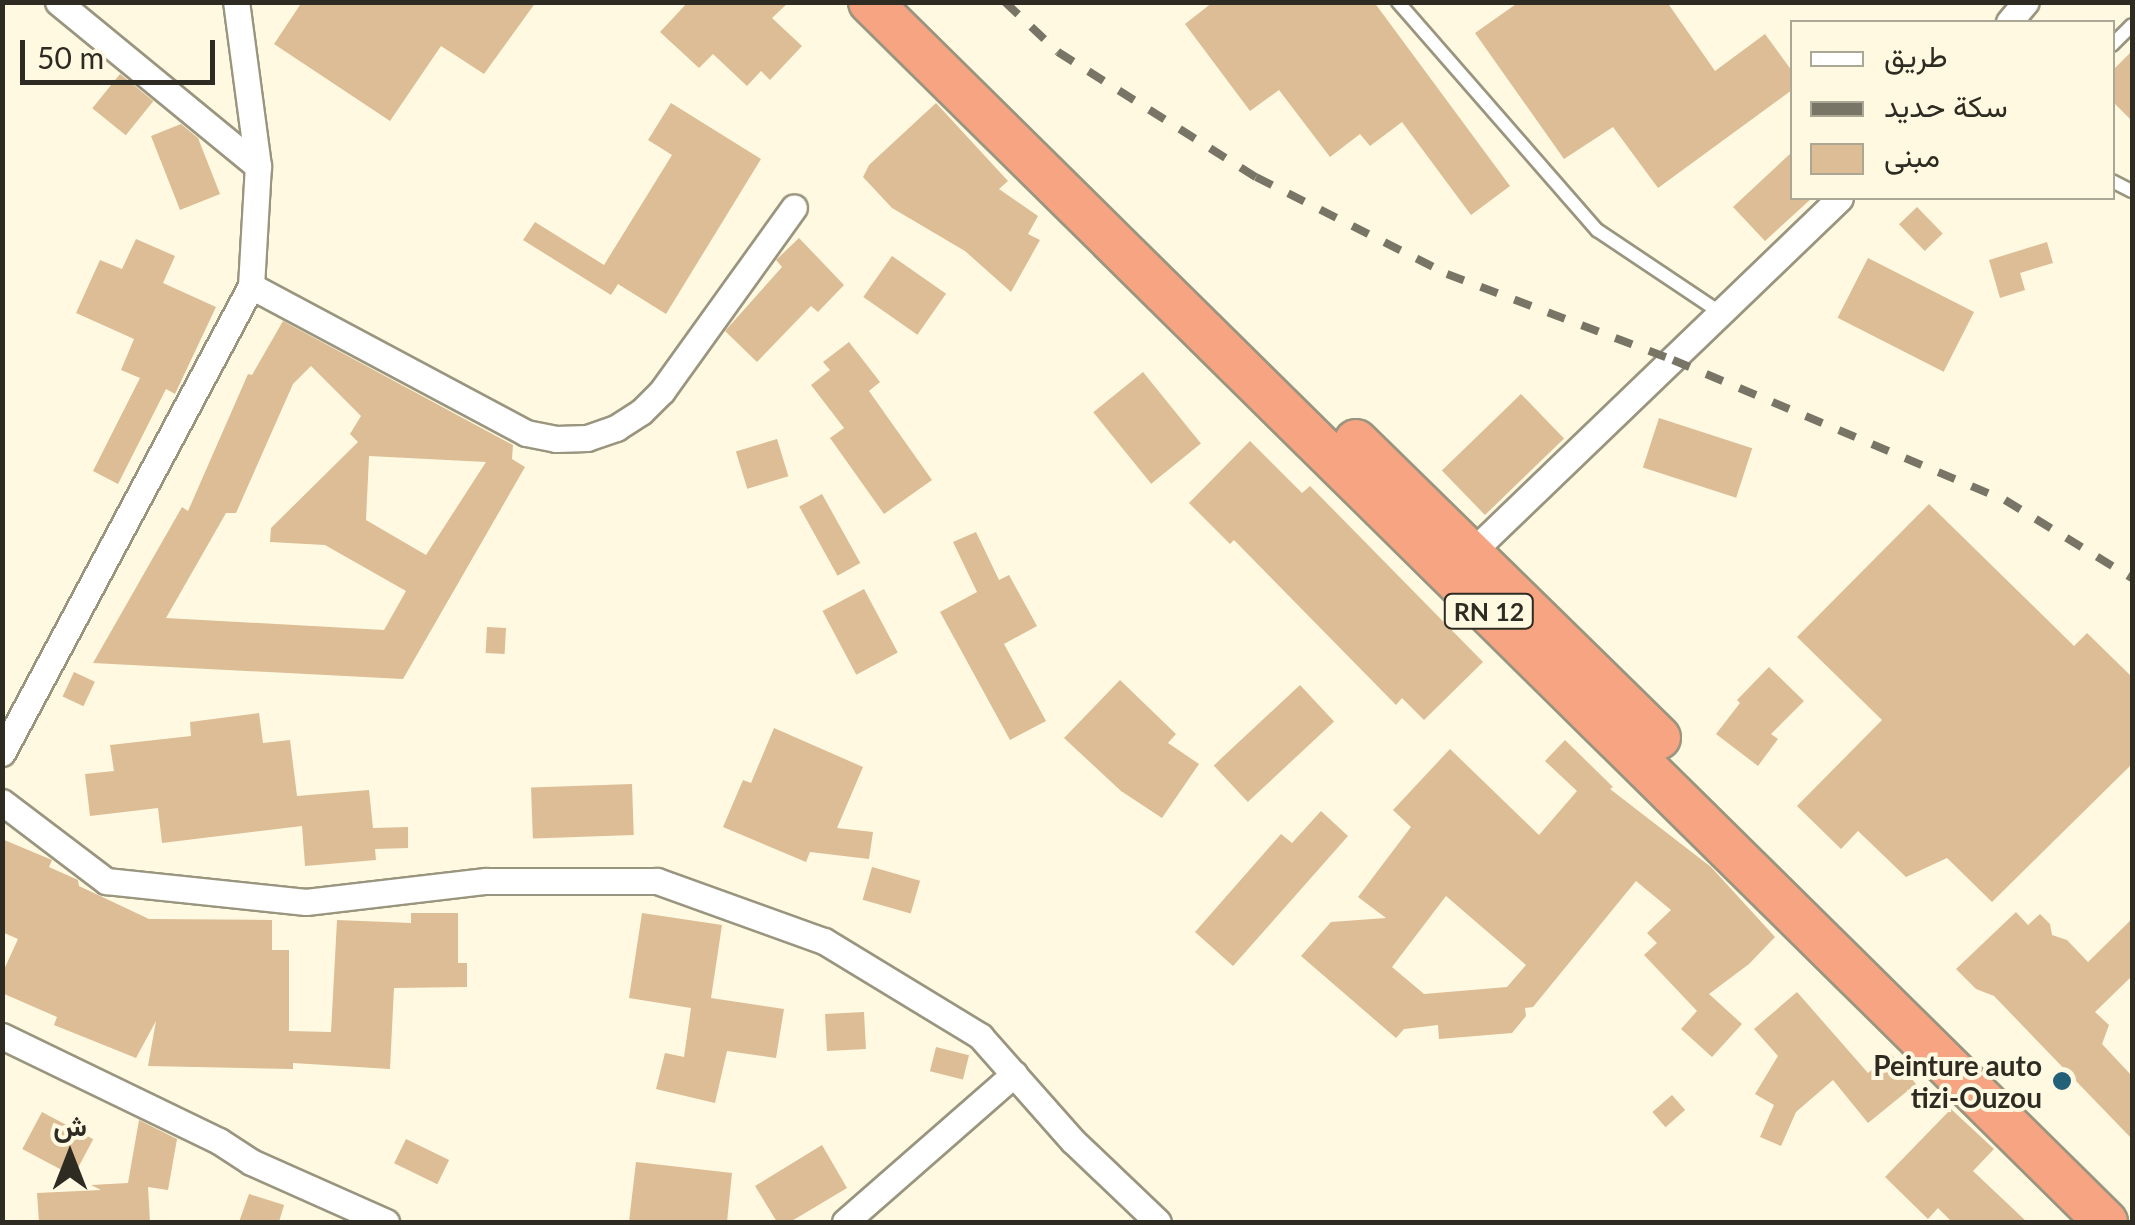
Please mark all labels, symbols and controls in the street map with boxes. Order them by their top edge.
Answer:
scale bar [25,20,220,82]
legend [1790,20,2115,200]
text: طريق [1884,37,1948,73]
text: 50 m [37,39,104,75]
text: سكة حديد [1884,87,2008,123]
text: مبنى [1884,137,1940,173]
road number: RN 12 [1442,591,1536,631]
place label: Peinture auto tizi-Ouzou [1873,1048,2042,1114]
marker: Peinture auto tizi-Ouzou [2051,1070,2073,1092]
north arrow [20,1105,120,1205]
text: ش [53,1108,87,1142]

